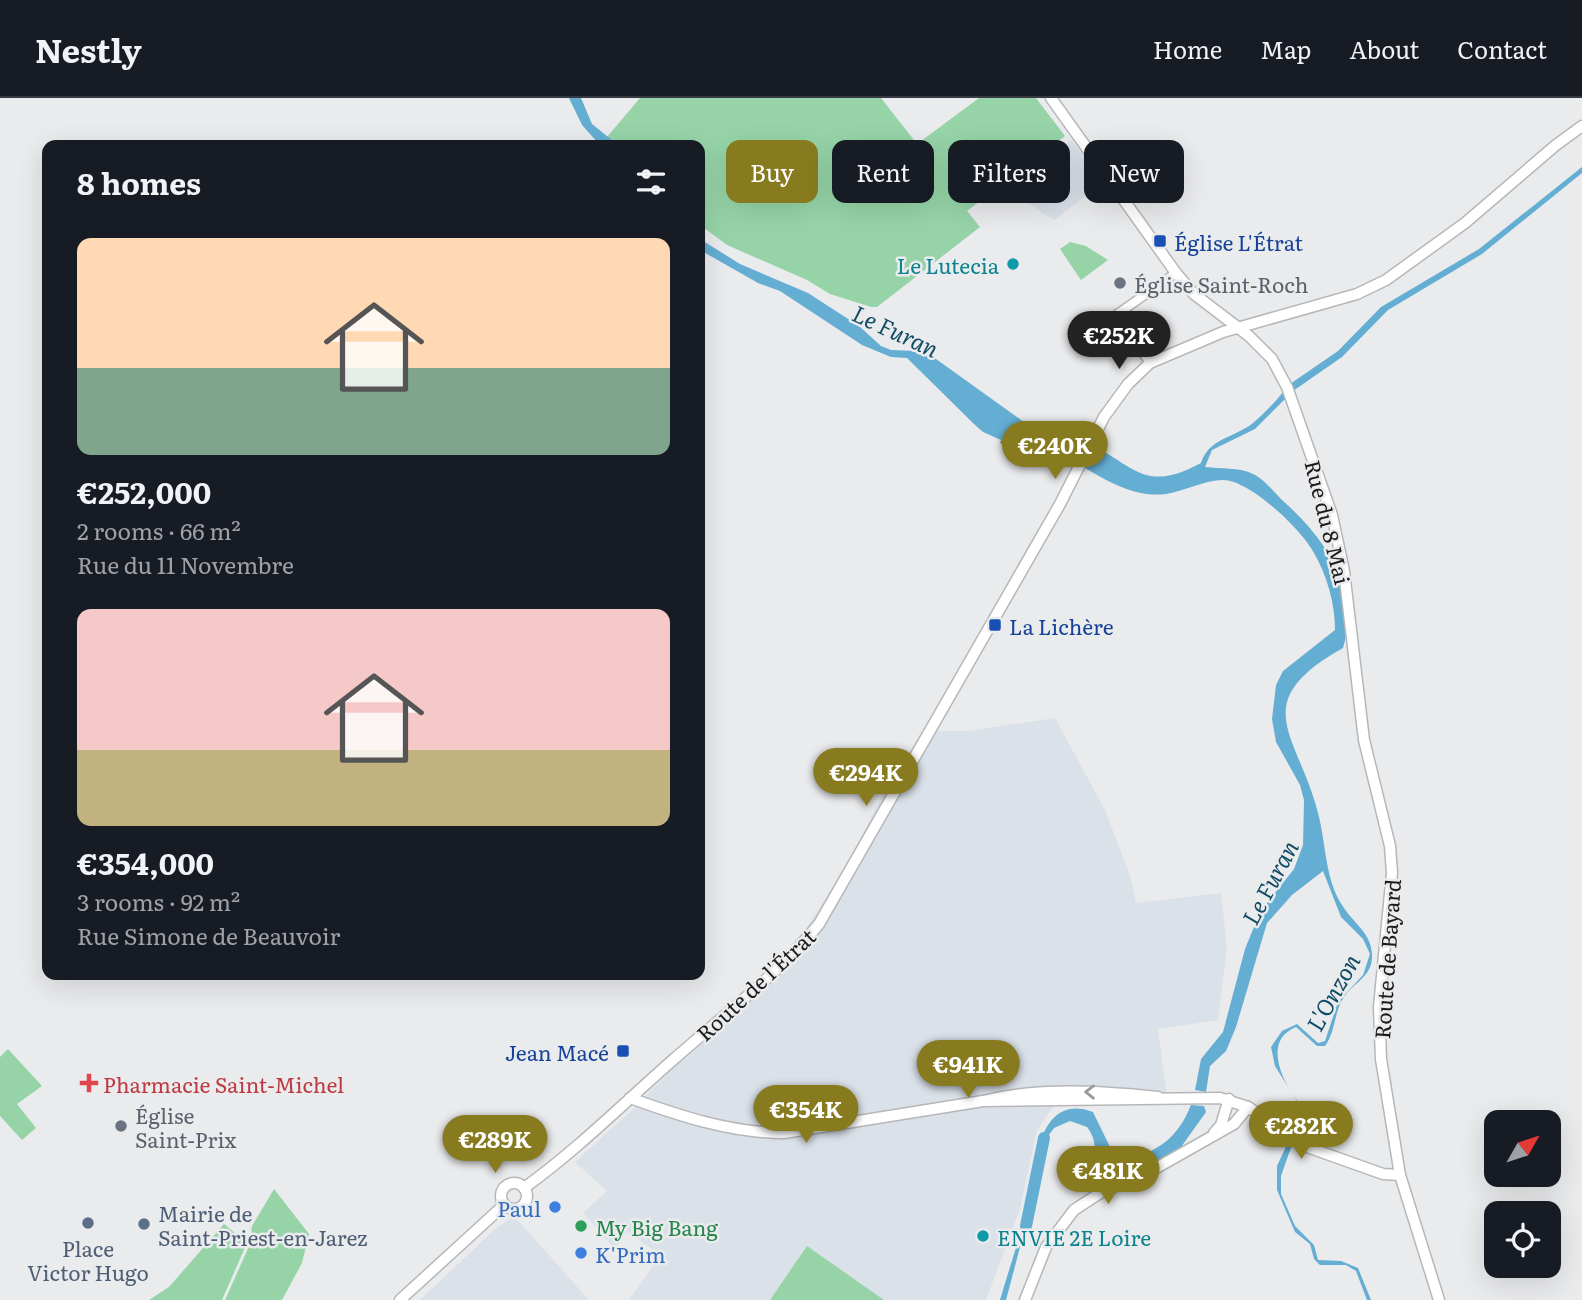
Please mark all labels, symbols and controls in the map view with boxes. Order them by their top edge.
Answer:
text: Nestly [35,24,142,73]
text: Home [1153,31,1222,66]
text: Map [1260,31,1311,66]
text: About [1349,31,1419,66]
text: Contact [1457,31,1547,66]
chip: Buy [726,140,818,203]
chip: Rent [832,140,934,203]
chip: Filters [948,140,1070,203]
chip: New [1084,140,1184,203]
text: 8 homes [77,160,201,204]
icon: filters [632,163,670,201]
place label: Église L'Étrat [1174,226,1303,257]
marker: Église L'Étrat [1152,233,1168,249]
place label: Le Lutecia [897,249,1000,280]
marker: Le Lutecia [1005,256,1021,272]
place label: Église Saint-Roch [1134,268,1309,299]
marker: Église Saint-Roch [1112,275,1128,291]
icon: home [311,284,437,410]
water label: Le Furan [847,295,945,365]
pin: €252K [1070,312,1168,371]
text: €252K [1084,317,1154,351]
pin: €240K [1006,422,1104,481]
text: €240K [1018,427,1092,461]
street label: Rue du 8 Mai [1299,456,1359,588]
text: €252,000 [77,469,211,513]
text: 2 rooms · 66 m² [77,513,241,547]
text: Rue du 11 Novembre [77,547,294,581]
place label: La Lichère [1009,610,1114,641]
marker: La Lichère [987,617,1003,633]
icon: home [311,655,437,781]
pin: €294K [817,748,915,808]
text: €294K [829,754,903,788]
water label: Le Furan [1233,833,1306,930]
text: €354,000 [77,840,214,884]
street label: Route de Bayard [1365,878,1407,1040]
text: 3 rooms · 92 m² [77,884,240,918]
text: Rue Simone de Beauvoir [77,918,341,952]
street label: Route de l'Étrat [689,920,822,1047]
water label: L'Onzon [1297,947,1367,1037]
place label: Jean Macé [505,1036,609,1067]
pin: €941K [919,1040,1017,1100]
marker: Jean Macé [615,1043,631,1059]
text: €941K [933,1046,1003,1080]
place label: Pharmacie Saint-Michel [103,1068,344,1099]
marker: Pharmacie Saint-Michel [81,1075,97,1091]
one-way arrow [1085,1085,1096,1100]
pin: €354K [757,1086,855,1145]
text: €354K [769,1091,843,1125]
place label: Église Saint-Prix [135,1099,236,1154]
pin: €282K [1252,1102,1350,1161]
text: €282K [1265,1107,1337,1141]
north arrow [1484,1110,1561,1186]
map controls [1484,1110,1561,1278]
pin: €289K [446,1116,544,1175]
marker: Église Saint-Prix [113,1118,129,1134]
text: €289K [458,1121,532,1155]
pin: €481K [1059,1146,1157,1206]
text: €481K [1073,1152,1143,1186]
place label: Paul [497,1192,541,1223]
place label: Mairie de Saint-Priest-en-Jarez [158,1197,368,1252]
marker: Paul [547,1199,563,1215]
button: locate [1484,1201,1561,1278]
place label: My Big Bang [595,1211,718,1242]
marker: Place Victor Hugo [80,1215,96,1231]
marker: Mairie de Saint-Priest-en-Jarez [136,1216,152,1232]
marker: My Big Bang [573,1218,589,1234]
place label: ENVIE 2E Loire [997,1221,1151,1252]
marker: ENVIE 2E Loire [975,1228,991,1244]
place label: Place Victor Hugo [27,1232,149,1287]
place label: K'Prim [595,1238,666,1269]
marker: K'Prim [573,1245,589,1261]

